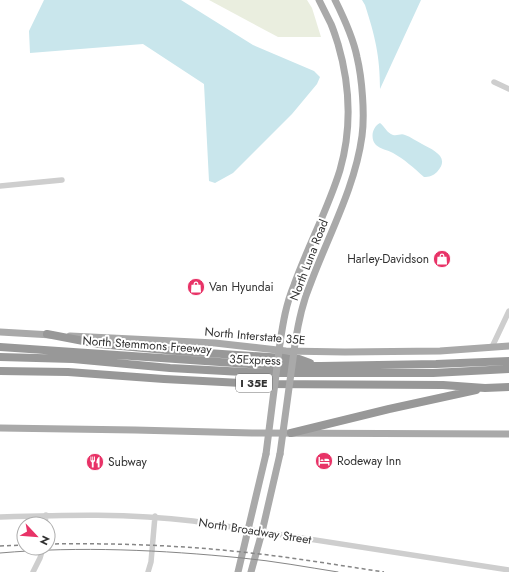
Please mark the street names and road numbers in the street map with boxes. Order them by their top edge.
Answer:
street label: North Luna Road [285,217,333,303]
street label: North Interstate 35E [204,323,306,349]
street label: North Stemmons Freeway [82,332,213,359]
street label: 35Express [229,350,281,370]
road number: I 35E [236,374,272,392]
street label: North Broadway Street [197,513,313,549]

